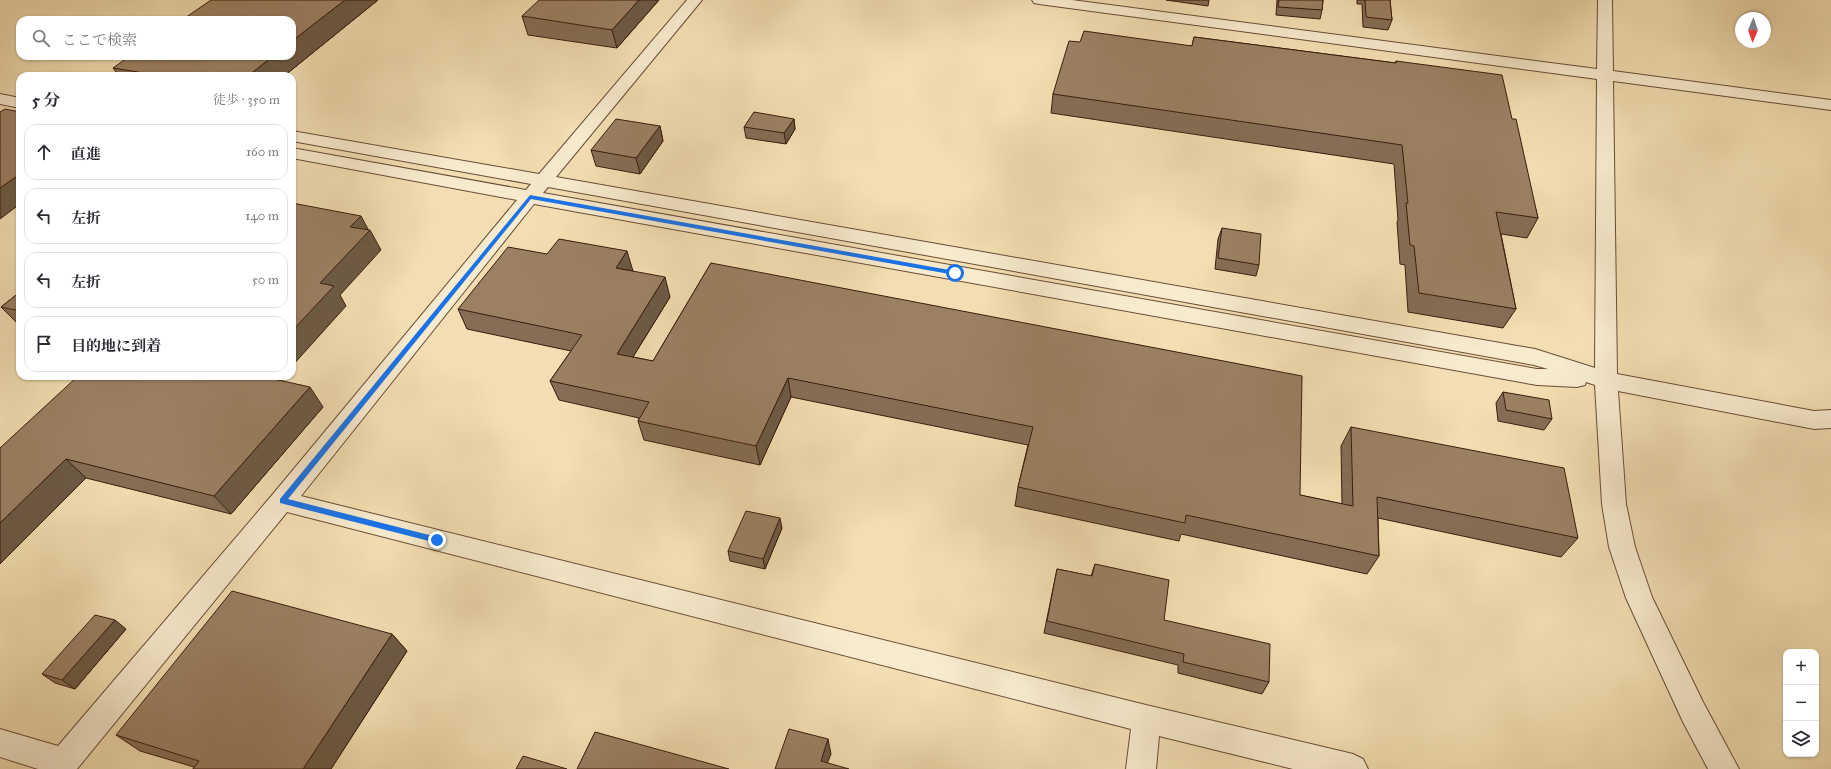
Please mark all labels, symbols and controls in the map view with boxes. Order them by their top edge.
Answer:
north arrow [1735,12,1771,48]
search box [16,16,296,60]
icon: search [30,27,52,49]
text: ここで検索 [62,31,137,49]
text: 5 分 [32,90,61,111]
text: 徒歩 · 350 m [213,92,280,108]
icon: ahead [33,141,55,163]
text: 160 m [246,144,279,160]
text: 直進 [71,145,101,163]
icon: left [33,205,55,227]
text: 140 m [245,208,279,224]
text: 左折 [71,209,101,227]
route start [946,264,964,282]
icon: left [33,269,55,291]
text: 50 m [252,272,279,288]
text: 左折 [71,273,101,291]
icon: arrive [33,333,55,355]
text: 目的地に到着 [71,337,161,355]
route end [428,531,446,549]
map controls [1783,649,1819,757]
button: + [1783,649,1819,685]
button: − [1783,685,1819,721]
button: layers [1783,721,1819,757]

